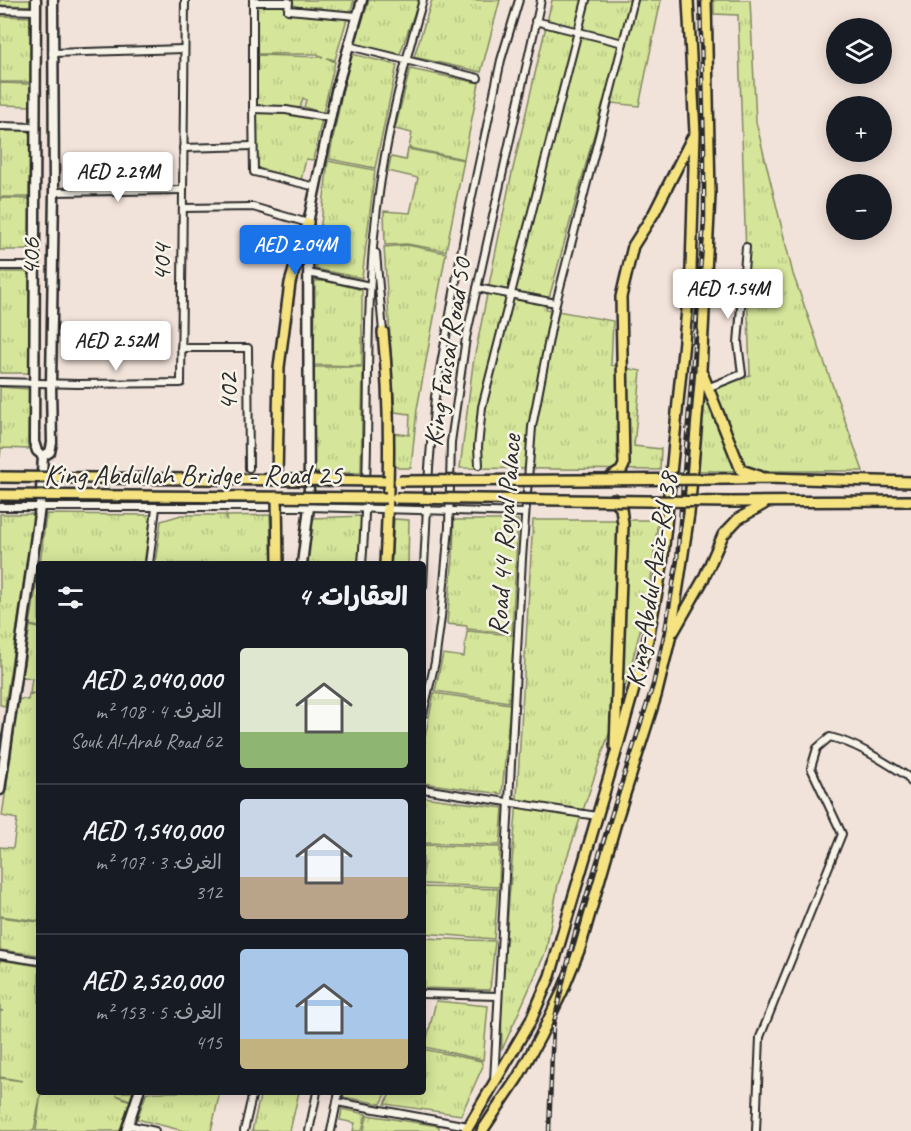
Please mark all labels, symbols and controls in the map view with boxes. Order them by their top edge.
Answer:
map controls [826,18,892,240]
button: layers [826,18,892,84]
button: + [826,96,892,162]
pin: AED 2.29M [49,152,187,203]
text: AED 2.29M [77,159,159,184]
button: − [826,174,892,240]
pin: AED 2.04M [226,225,364,276]
text: AED 2.04M [254,232,336,257]
street label: 406 [12,236,48,276]
street label: 404 [143,241,179,282]
street label: King Faisal Road 50 [415,253,480,448]
pin: AED 1.54M [659,269,797,320]
text: AED 1.54M [687,276,769,301]
pin: AED 2.52M [47,321,185,372]
text: AED 2.52M [75,328,157,353]
street label: 402 [210,371,245,411]
street label: Road 44 Royal Palace [480,431,529,637]
street label: King Abdullah Bridge - Road 25 [44,457,343,492]
street label: King-Abdul-Aziz-Rd 38 [617,468,686,690]
text: العقارات: 4 [298,580,408,613]
icon: filters [54,581,87,614]
text: AED 2,040,000 [82,663,222,696]
icon: home [288,672,360,744]
text: الغرف: 4 · 108 m² [95,699,222,724]
text: Souk Al-Arab Road 62 [70,729,222,754]
text: AED 1,540,000 [82,814,222,847]
icon: home [288,823,360,895]
text: الغرف: 3 · 107 m² [95,850,222,875]
text: 312 [195,880,222,905]
text: AED 2,520,000 [82,964,222,997]
icon: home [288,973,360,1045]
text: الغرف: 5 · 153 m² [95,1000,222,1025]
text: 415 [195,1030,222,1055]

